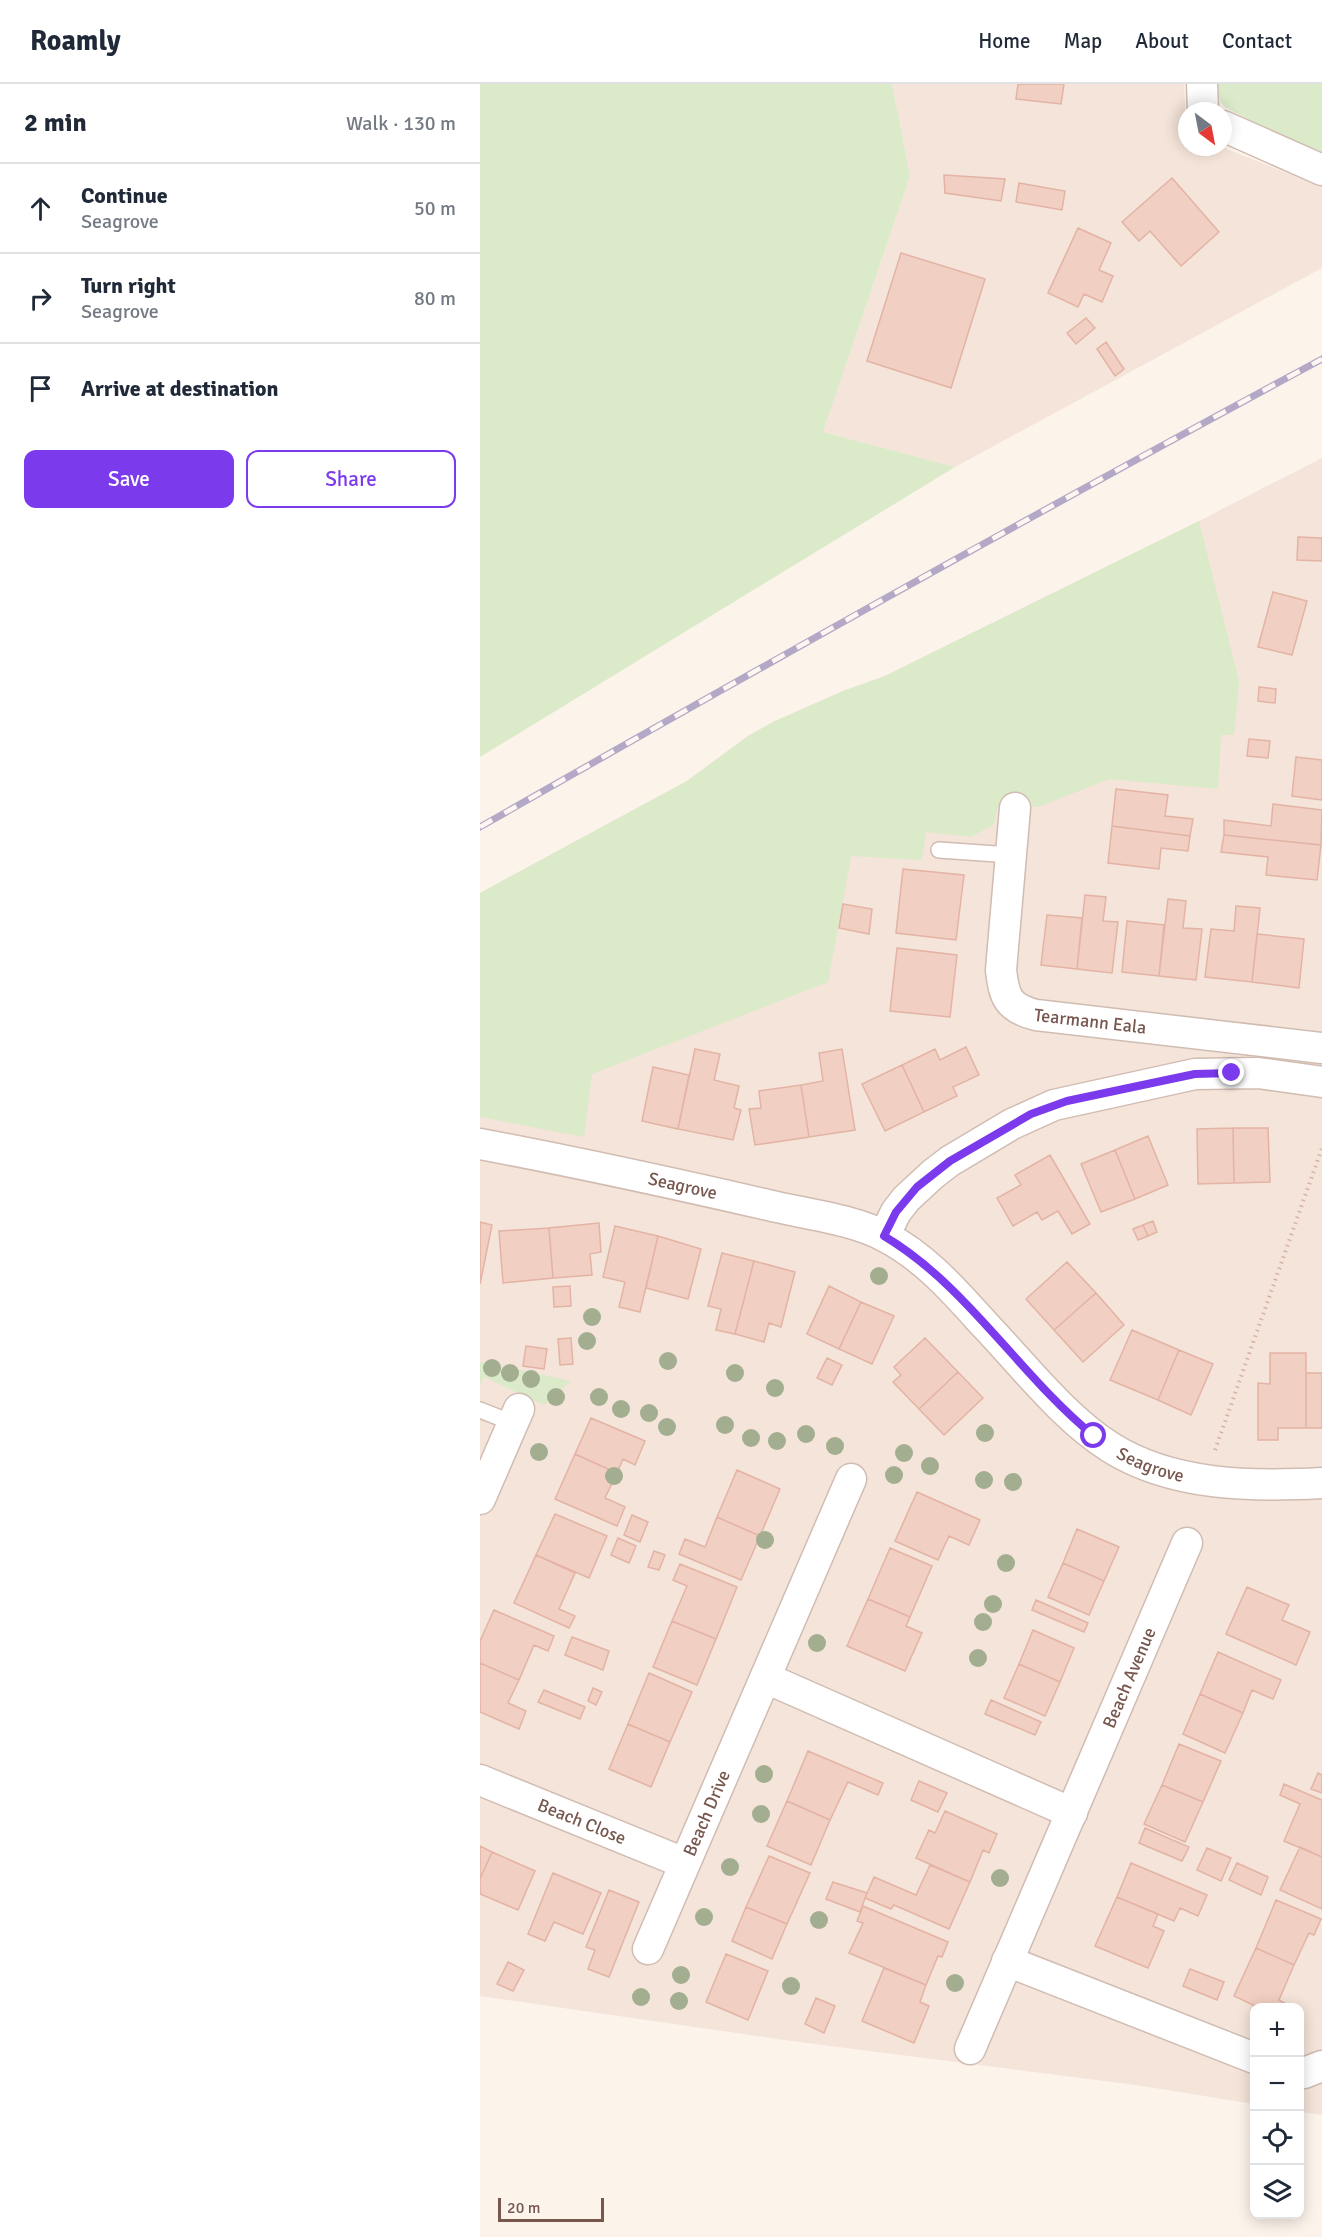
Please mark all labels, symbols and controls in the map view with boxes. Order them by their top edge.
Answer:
text: Roamly [30,24,121,58]
text: Home [978,28,1031,54]
text: Map [1064,28,1102,54]
text: About [1135,28,1189,54]
text: Contact [1222,28,1292,54]
north arrow [1178,102,1232,156]
text: 2 min [24,107,87,139]
text: Walk · 130 m [346,111,456,136]
text: Continue [81,182,168,209]
icon: ahead [24,192,57,225]
text: 50 m [414,196,456,221]
text: Seagrove [81,209,159,234]
text: Turn right [81,272,176,299]
icon: right [24,282,57,315]
text: 80 m [414,286,456,311]
text: Seagrove [81,299,159,324]
icon: arrive [24,372,57,405]
text: Arrive at destination [81,375,278,402]
button: Save [24,450,234,508]
button: Share [246,450,456,508]
street label: Tearmann Eala [1033,1004,1148,1039]
route end [1218,1059,1244,1085]
street label: Seagrove [646,1168,719,1204]
route start [1080,1422,1106,1448]
street label: Seagrove [1113,1442,1186,1487]
street label: Beach Avenue [1098,1624,1161,1731]
street label: Beach Drive [678,1767,735,1860]
street label: Beach Close [534,1794,629,1849]
map controls [1250,2003,1304,2219]
button: + [1250,2003,1304,2057]
button: − [1250,2057,1304,2111]
button: locate [1250,2111,1304,2165]
button: layers [1250,2165,1304,2219]
scale bar [498,2195,604,2222]
text: 20 m [507,2198,541,2218]

